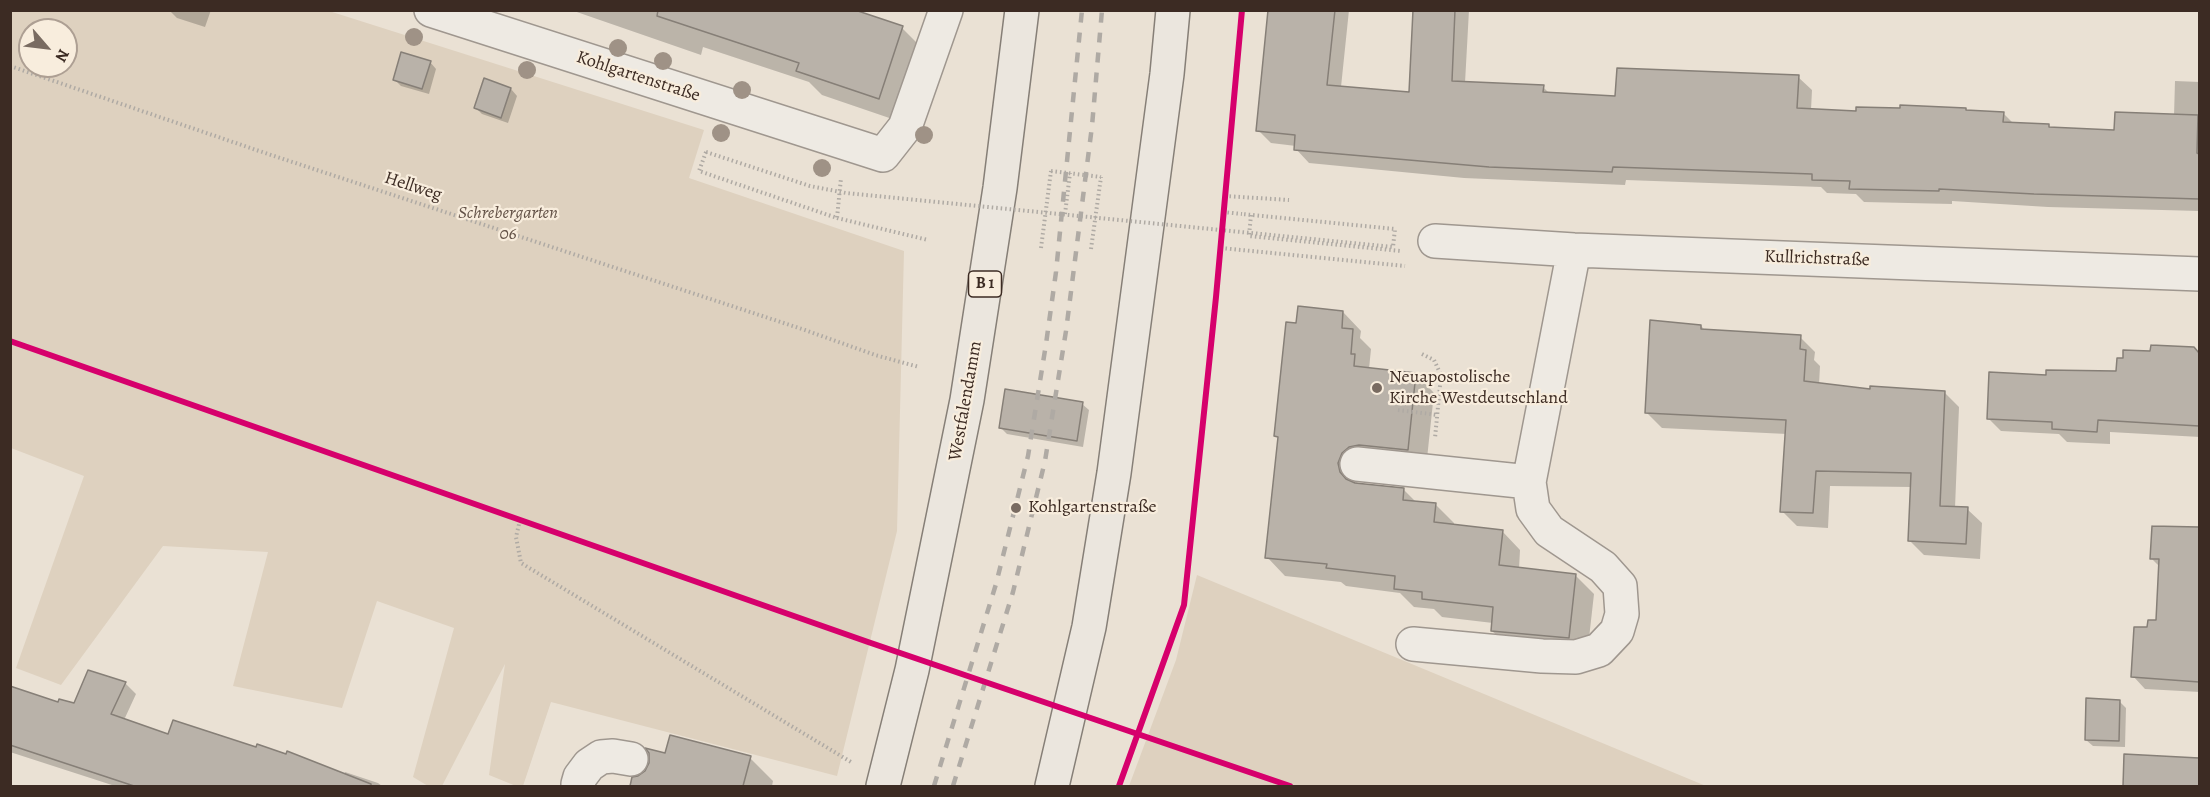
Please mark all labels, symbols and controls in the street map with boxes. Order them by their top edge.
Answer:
north arrow [18,18,78,78]
text: N [50,45,75,66]
street label: Kohlgartenstraße [573,47,703,107]
street label: Hellweg [381,168,445,206]
park label: Schrebergarten 06 [458,203,558,246]
street label: Kullrichstraße [1764,246,1870,272]
road number: B 1 [968,271,1002,297]
street label: Westfalendamm [945,339,987,463]
place label: Neuapostolische Kirche Westdeutschland [1389,367,1568,410]
marker: Neuapostolische Kirche Westdeutschland [1370,381,1384,395]
place label: Kohlgartenstraße [1028,497,1157,519]
marker: Kohlgartenstraße [1009,501,1023,515]

